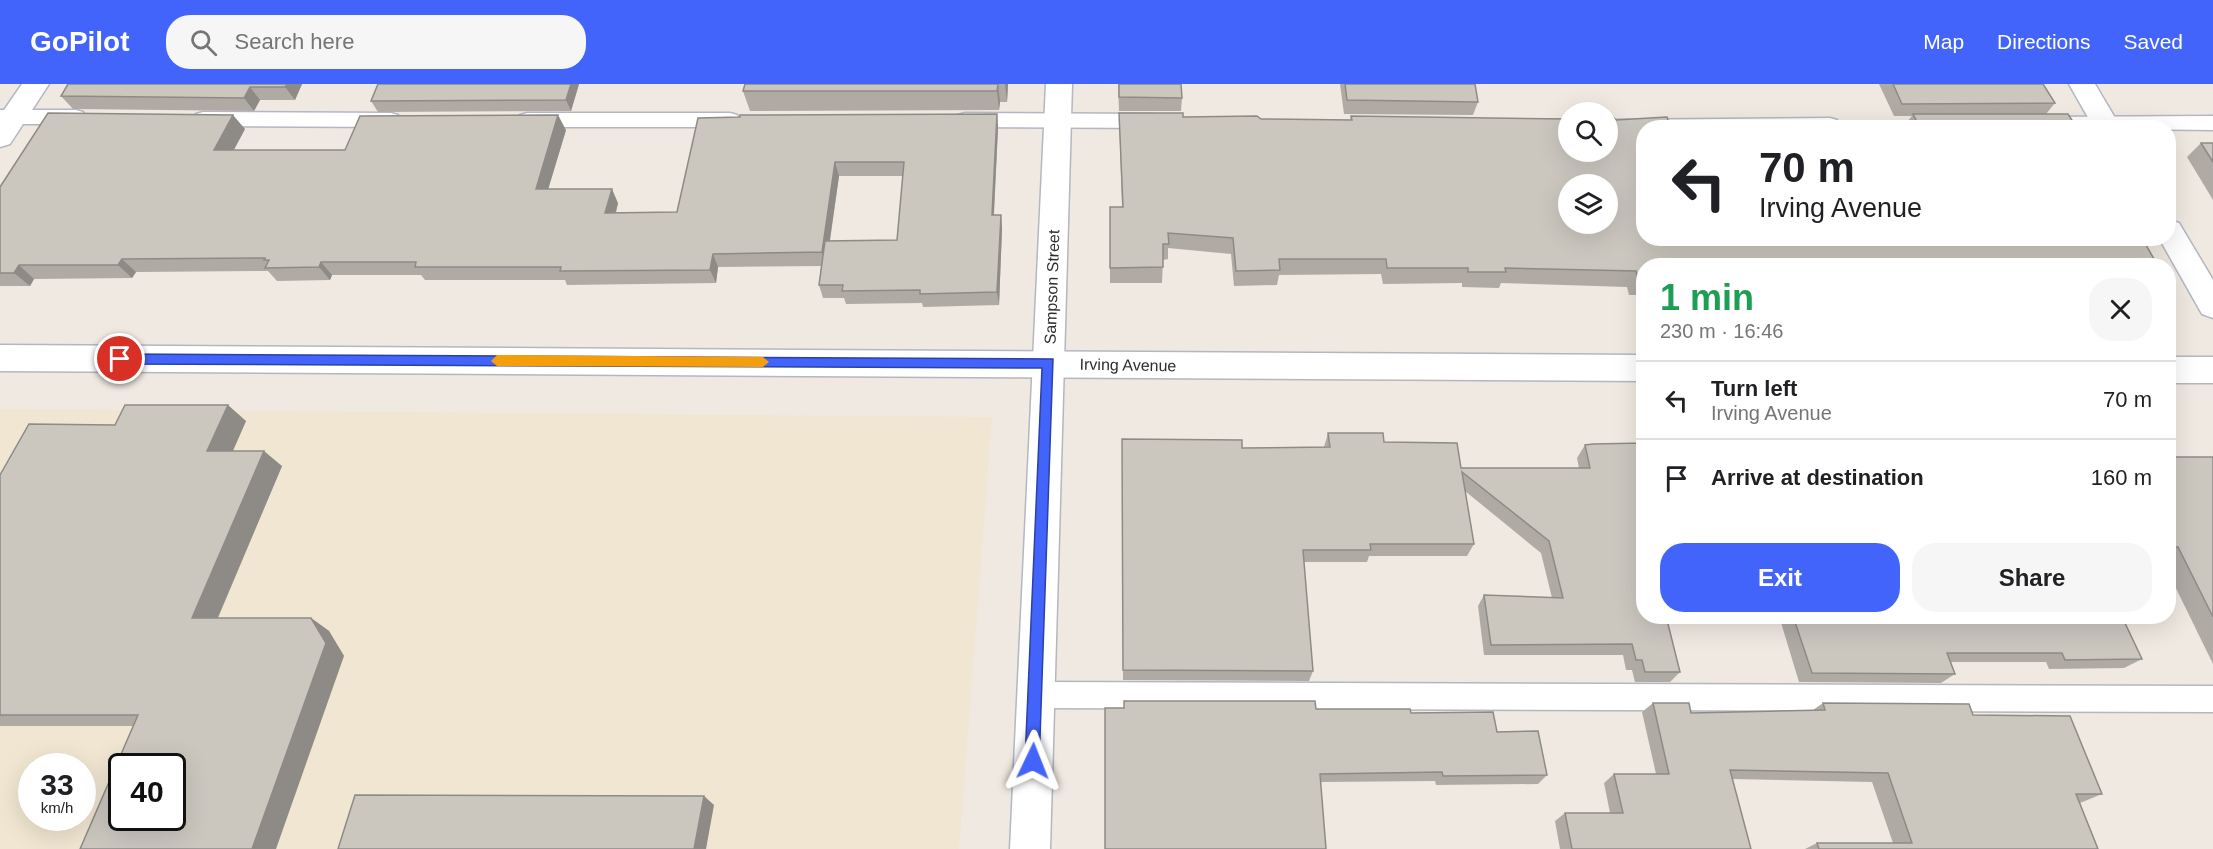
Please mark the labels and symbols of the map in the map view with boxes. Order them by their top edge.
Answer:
street label: Sampson Street [1042,229,1063,345]
pin [94,333,145,384]
street label: Irving Avenue [1080,356,1177,374]
position arrow [1001,729,1065,793]
speed limit sign: 40 [108,753,186,831]

